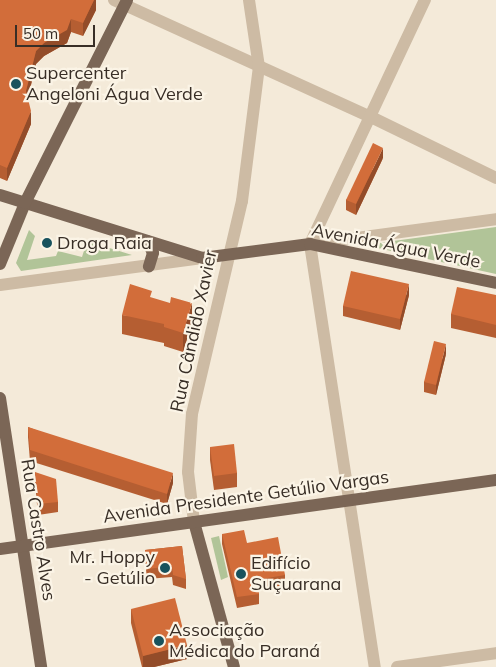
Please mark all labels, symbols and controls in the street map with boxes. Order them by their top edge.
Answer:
scale bar [18,15,98,47]
text: 50 m [23,24,58,43]
place label: Supercenter Angeloni Água Verde [26,63,203,106]
marker: Supercenter Angeloni Água Verde [10,78,22,90]
street label: Avenida Água Verde [310,219,482,273]
place label: Droga Raia [57,232,152,254]
marker: Droga Raia [41,237,53,249]
street label: Rua Cândido Xavier [166,248,222,414]
street label: Rua Castro Alves [16,458,60,602]
street label: Avenida Presidente Getúlio Vargas [102,466,390,528]
place label: Mr. Hoppy - Getúlio [70,547,155,590]
place label: Edifício Suçuarana [251,553,341,596]
marker: Mr. Hoppy - Getúlio [159,562,171,574]
marker: Edifício Suçuarana [235,568,247,580]
place label: Associação Médica do Paraná [169,620,320,662]
marker: Associação Médica do Paraná [153,635,165,647]

